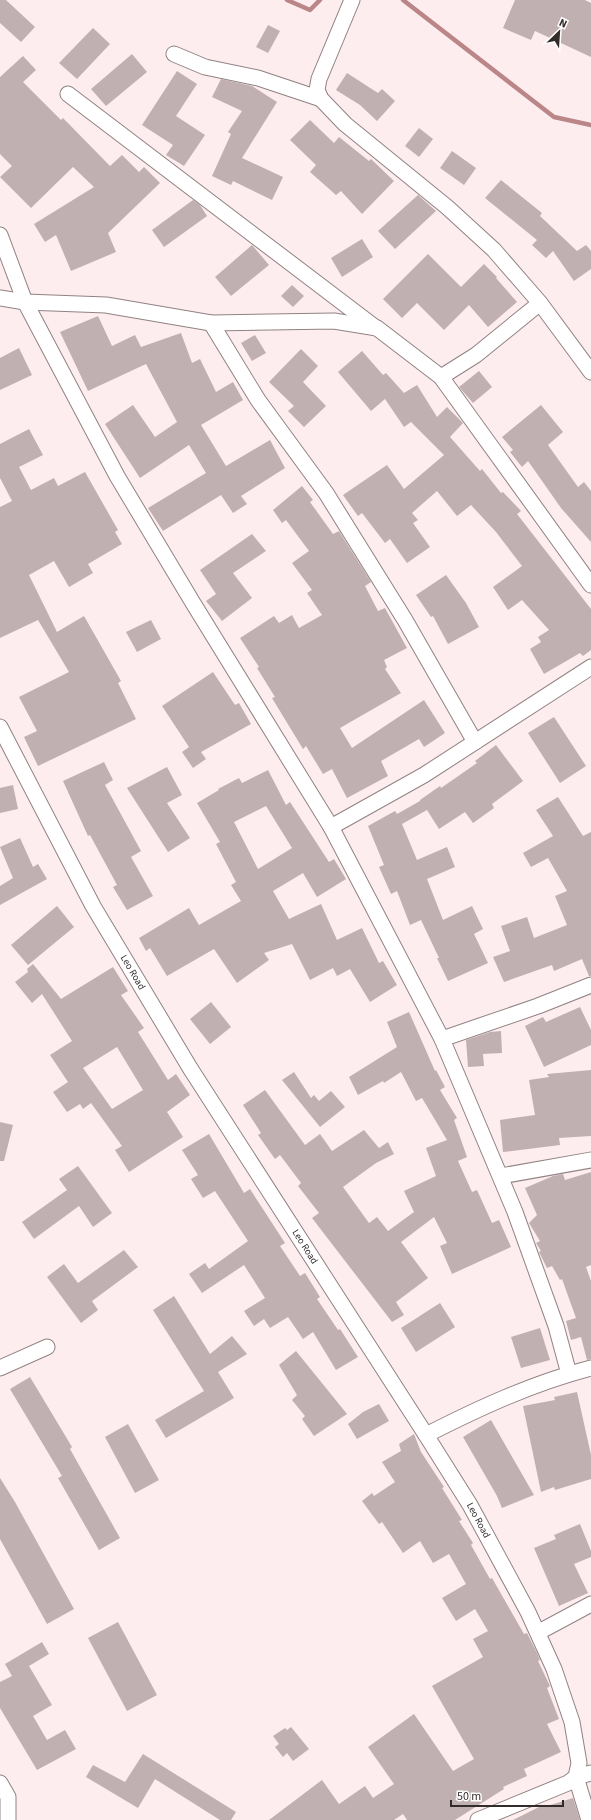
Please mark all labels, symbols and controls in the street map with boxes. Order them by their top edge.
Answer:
north arrow [539,12,579,52]
text: N [557,15,570,32]
street label: Leo Road [117,952,149,992]
street label: Leo Road [289,1227,321,1267]
street label: Leo Road [463,1500,494,1541]
scale bar [451,1782,563,1808]
text: 50 m [457,1788,481,1805]

